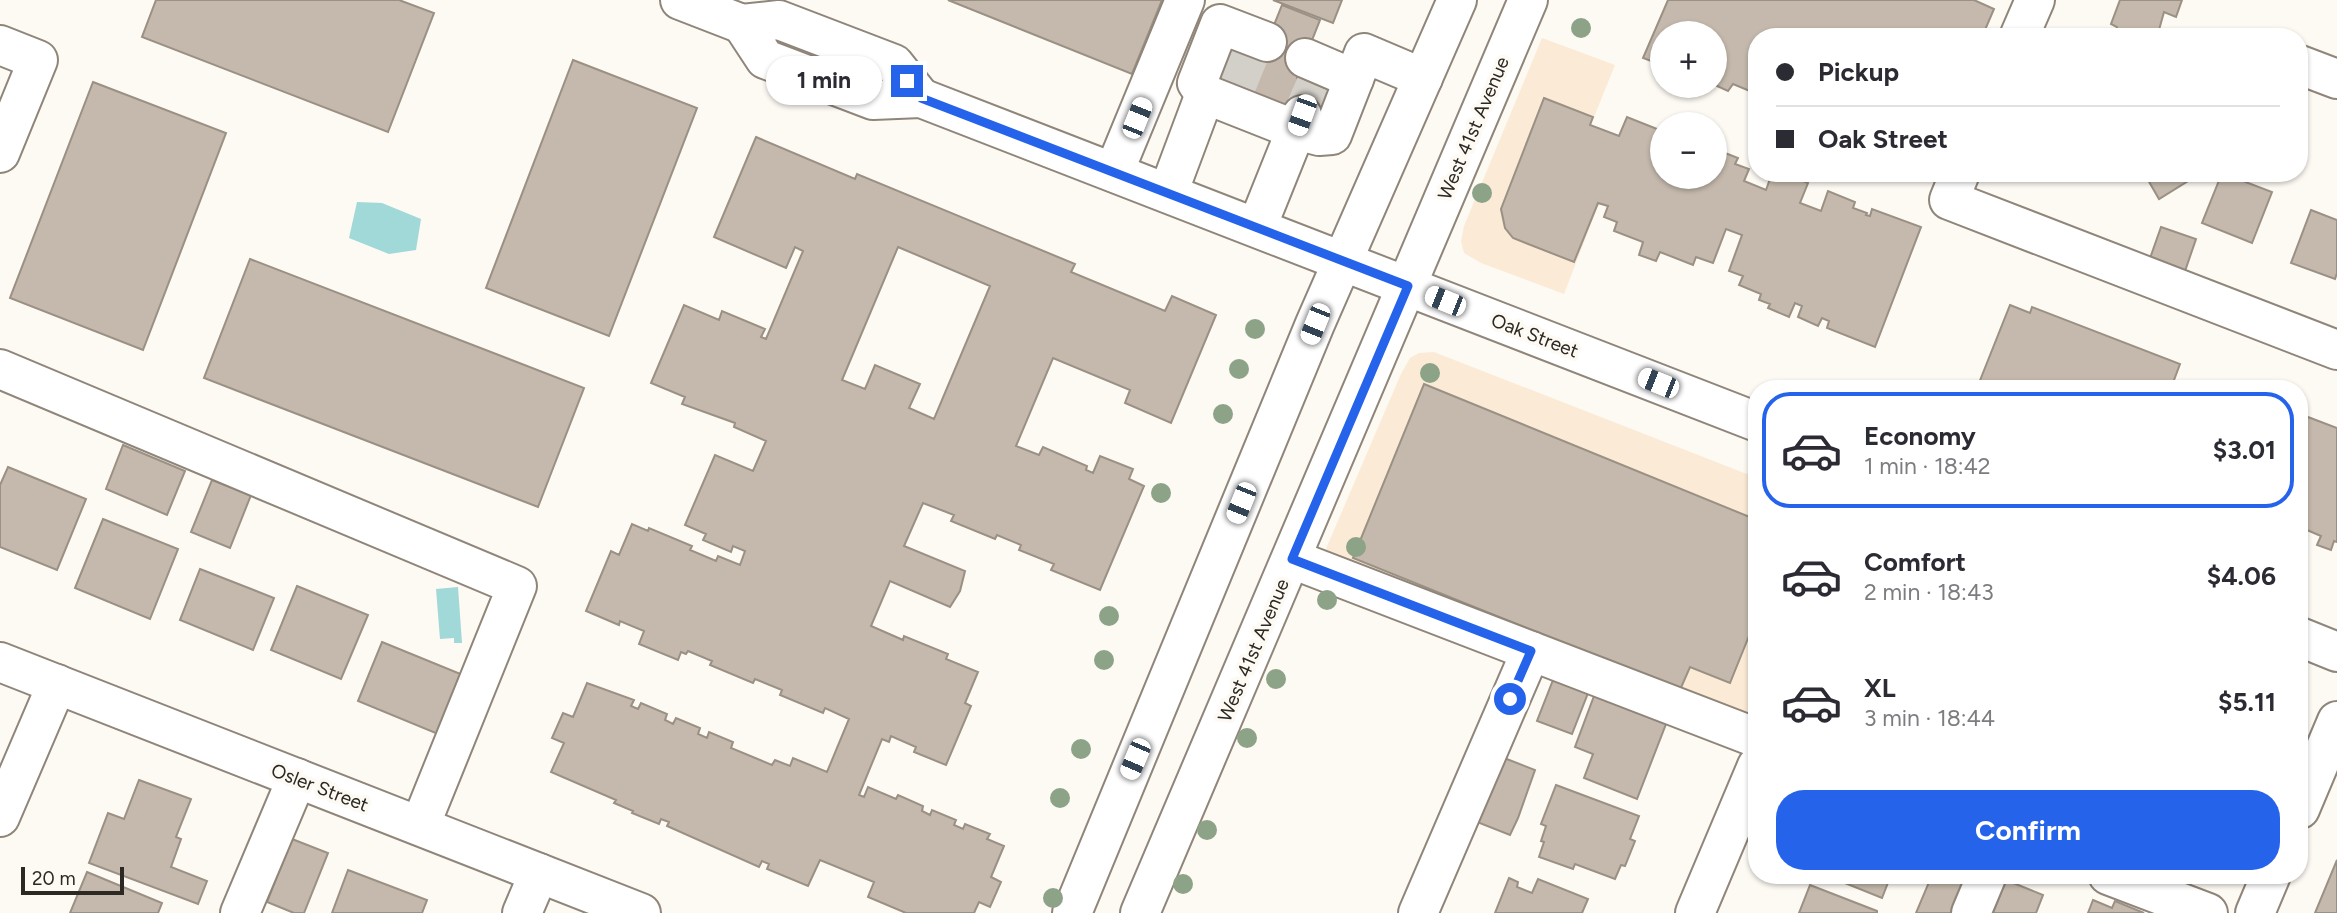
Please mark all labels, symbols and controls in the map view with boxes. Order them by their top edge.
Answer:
map controls [1650,21,1727,189]
button: + [1650,21,1727,98]
street label: West 41st Avenue [1433,53,1514,203]
callout: 1 min [767,56,883,106]
text: Pickup [1818,56,1899,88]
route end [891,65,923,97]
text: 1 min [797,66,851,94]
car [1285,92,1320,138]
car [1120,95,1155,141]
button: − [1650,112,1727,189]
text: Oak Street [1818,123,1948,155]
car [1422,283,1469,319]
car [1298,301,1333,347]
street label: Oak Street [1488,308,1582,363]
car [1635,365,1682,401]
icon: car [1780,419,1843,482]
text: Economy [1864,420,1976,452]
text: $3.01 [2213,434,2276,466]
text: 1 min · 18:42 [1864,452,1991,480]
car [1224,480,1259,526]
icon: car [1780,545,1843,608]
text: Comfort [1864,546,1966,578]
text: $4.06 [2207,560,2276,592]
street label: West 41st Avenue [1213,575,1294,725]
text: 2 min · 18:43 [1864,578,1994,606]
icon: car [1780,671,1843,734]
text: XL [1864,672,1896,704]
route start [1494,683,1526,715]
text: $5.11 [2218,686,2276,718]
text: 3 min · 18:44 [1864,704,1995,732]
car [1118,736,1153,782]
street label: Osler Street [268,758,372,817]
button: Confirm [1776,790,2280,870]
scale bar [21,864,124,896]
text: 20 m [32,867,76,890]

